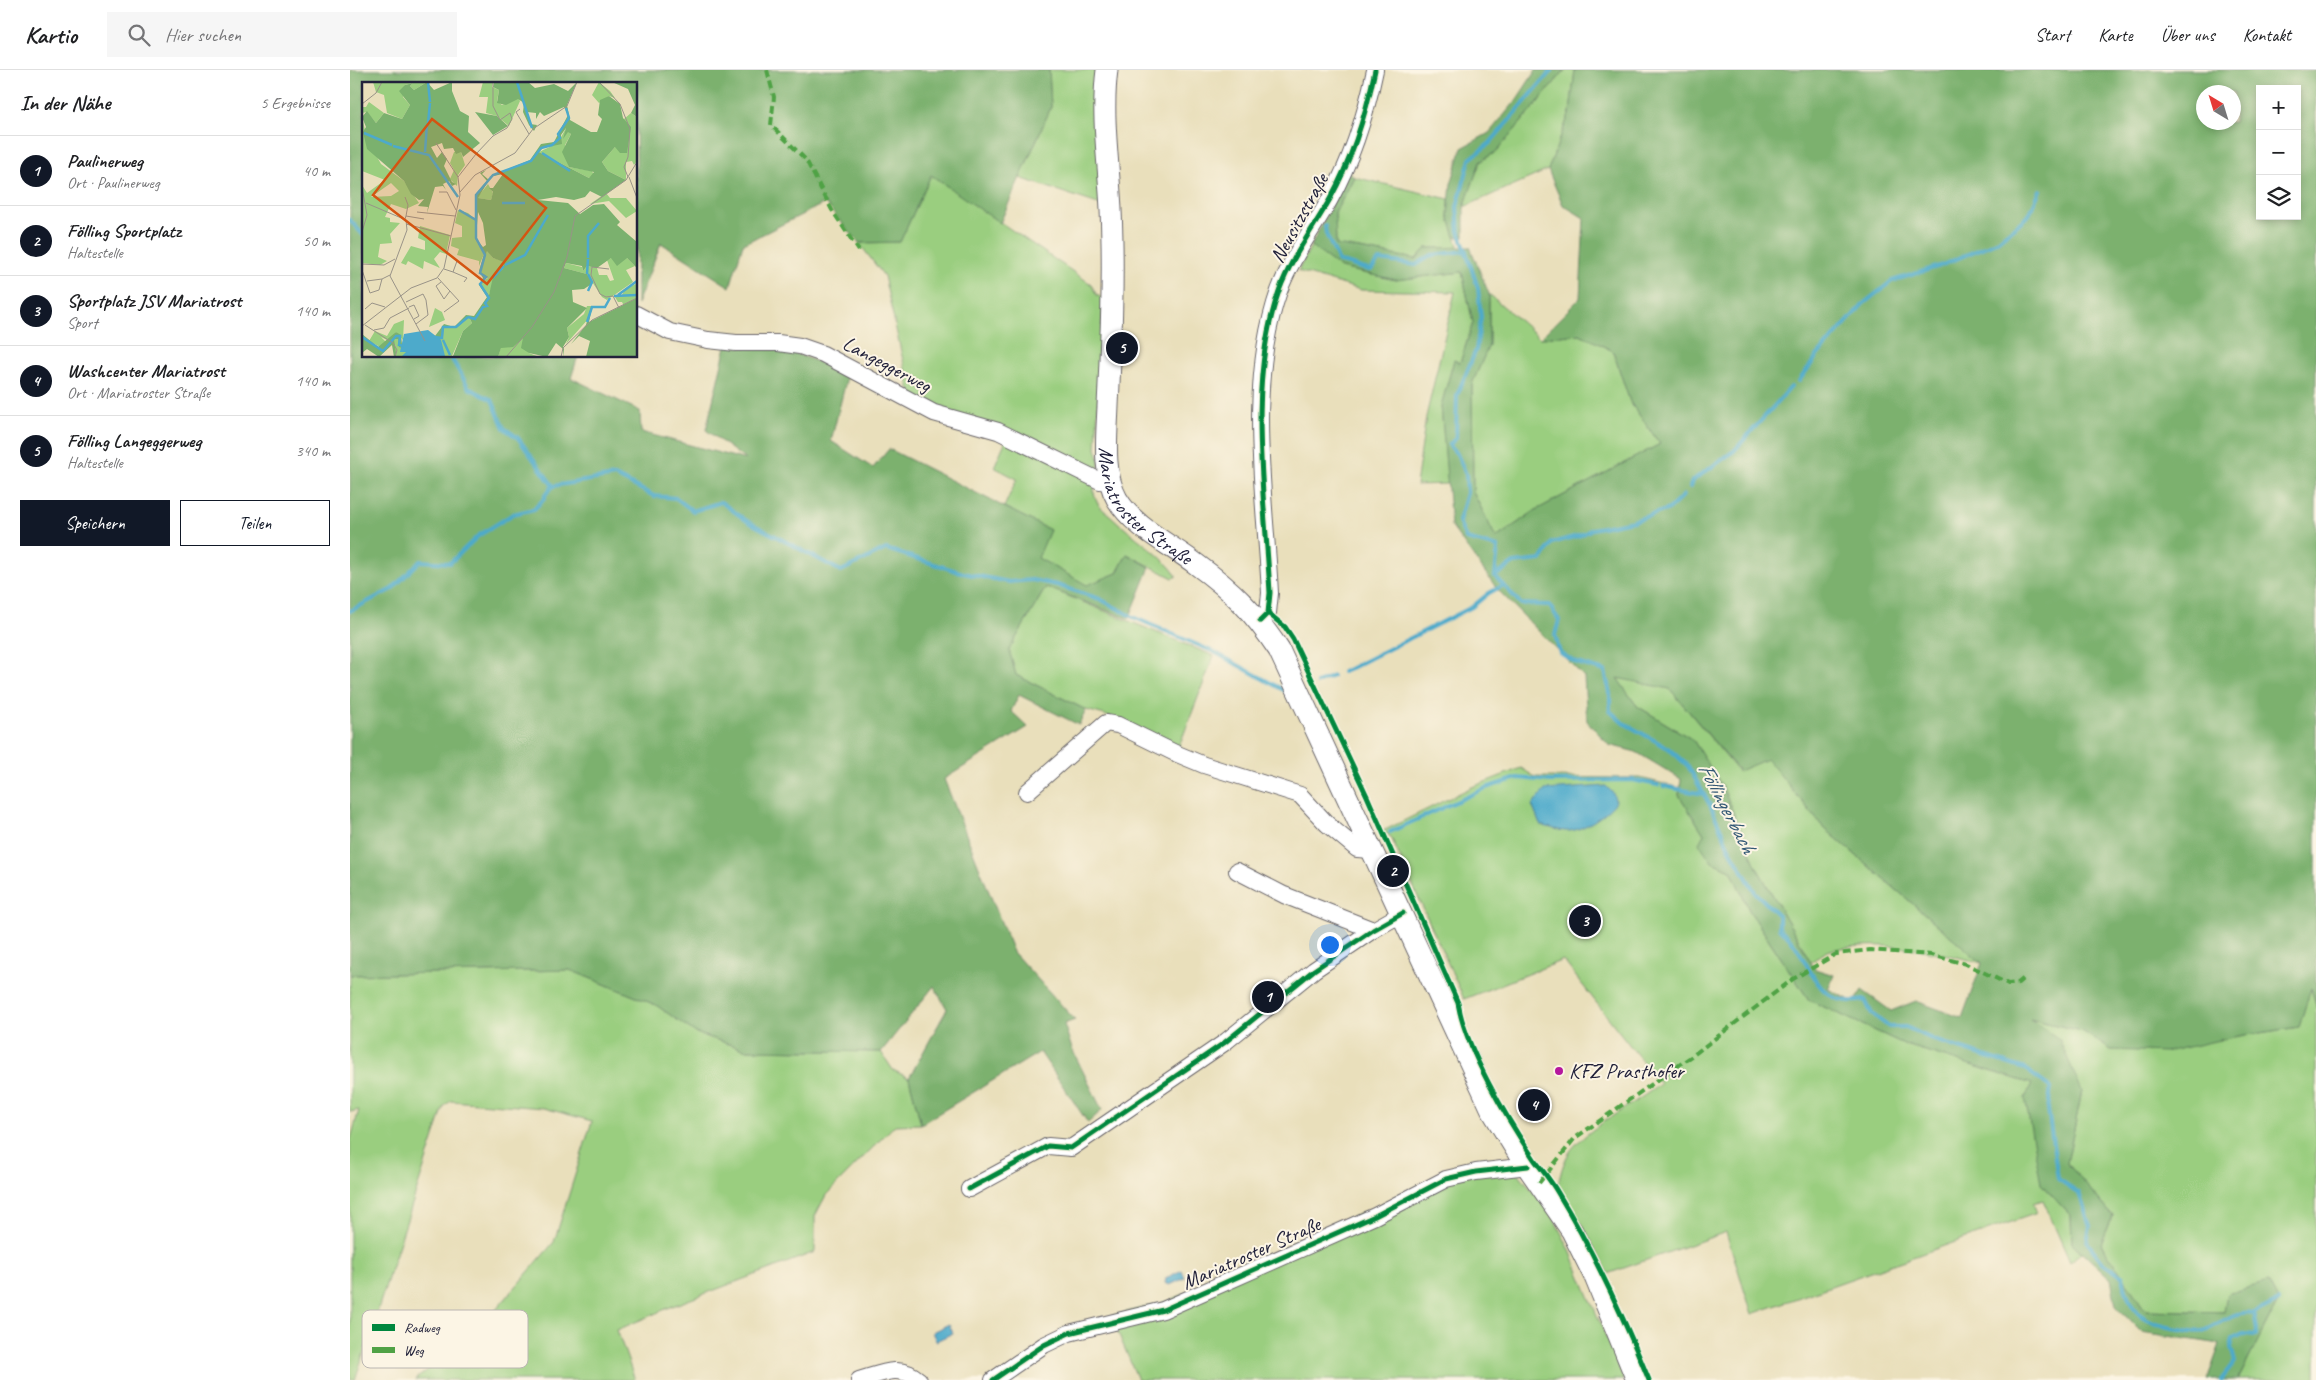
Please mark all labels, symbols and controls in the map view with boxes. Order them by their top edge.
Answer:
search box [107,12,457,57]
text: Kartio [25,20,77,50]
icon: search [125,21,153,49]
text: Hier suchen [165,23,241,47]
text: Start [2035,24,2070,46]
text: Karte [2098,24,2133,46]
text: Über uns [2161,24,2215,46]
text: Kontakt [2243,24,2291,46]
inset map [362,82,638,358]
north arrow [2196,85,2241,130]
map controls [2256,85,2301,220]
button: + [2256,85,2301,130]
text: In der Nähe [20,90,110,116]
text: 5 Ergebnisse [261,93,330,113]
button: − [2256,130,2301,175]
text: Paulinerweg [67,149,143,173]
text: 1 [32,161,40,181]
text: 40 m [303,161,330,181]
street label: Neusitzstraße [1264,167,1335,267]
text: Ort · Paulinerweg [67,173,159,193]
button: layers [2256,175,2301,220]
text: Fölling Sportplatz [67,219,181,243]
text: 2 [32,231,40,251]
text: 50 m [303,231,330,251]
text: Haltestelle [67,243,123,263]
text: Sportplatz JSV Mariatrost [67,289,241,313]
text: 3 [32,301,40,321]
text: 140 m [296,301,330,321]
text: Sport [67,313,98,333]
pin: 5 [1106,329,1138,367]
street label: Langeggerweg [838,330,937,399]
text: Washcenter Mariatrost [67,359,225,383]
text: 4 [32,371,40,391]
text: 140 m [296,371,330,391]
text: Ort · Mariatroster Straße [67,383,210,403]
text: Fölling Langeggerweg [67,429,201,453]
text: 5 [33,441,39,461]
text: 340 m [296,441,330,461]
street label: Mariatroster Straße [1093,447,1199,571]
text: Haltestelle [67,453,123,473]
button: Speichern [20,500,170,546]
button: Teilen [180,500,330,546]
water label: Föllingerbach [1692,758,1763,860]
pin: 2 [1377,852,1409,890]
pin: 3 [1569,902,1601,940]
your location [1317,932,1343,958]
pin: 1 [1252,978,1284,1016]
place label: KFZ Prasthofer [1569,1058,1685,1084]
marker: KFZ Prasthofer [1553,1065,1565,1077]
pin: 4 [1518,1086,1550,1124]
street label: Mariatroster Straße [1178,1210,1326,1295]
legend [362,1310,528,1368]
text: Radweg [404,1319,441,1336]
text: Weg [404,1342,425,1359]

